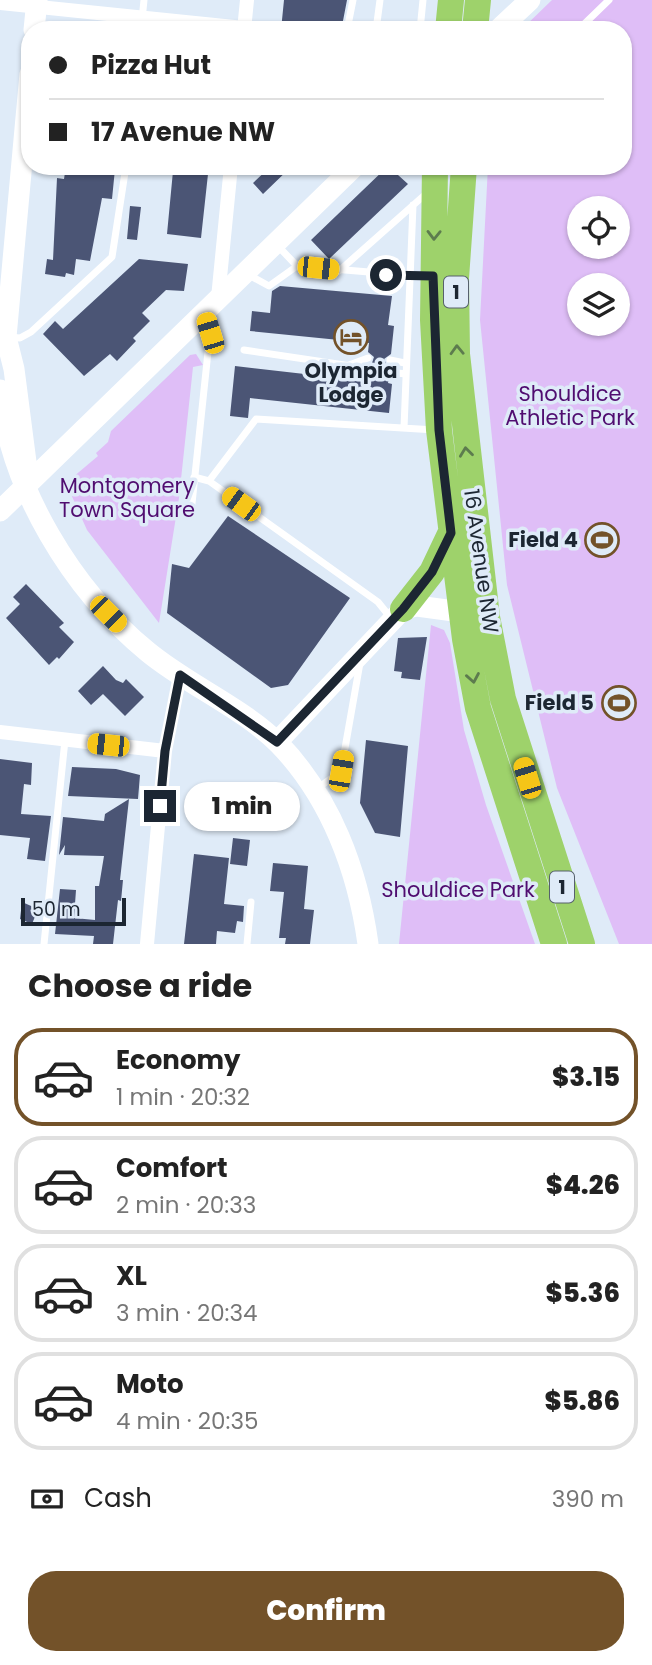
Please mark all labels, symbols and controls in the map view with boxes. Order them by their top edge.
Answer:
text: Pizza Hut [91,47,211,83]
text: 17 Avenue NW [91,114,275,150]
map controls [567,196,630,336]
button: locate [567,196,630,259]
one-way arrow [426,230,441,241]
car [297,255,340,281]
route start [370,259,402,291]
button: layers [567,273,630,336]
road number: 1 [444,276,468,308]
car [194,310,227,356]
hotel icon: Olympia Lodge [332,318,370,356]
one-way arrow [450,344,465,355]
place label: Olympia Lodge [305,356,397,409]
park label: Shouldice Athletic Park [505,379,635,432]
one-way arrow [459,446,474,458]
park label: Montgomery Town Square [59,471,195,524]
car [218,483,265,525]
street label: 16 Avenue NW [457,487,506,635]
sports icon: Field 4 [583,521,621,559]
place label: Field 4 [508,525,578,554]
car [86,592,131,636]
one-way arrow [464,672,479,684]
sports icon: Field 5 [600,684,638,722]
place label: Field 5 [525,688,594,717]
car [87,732,130,758]
car [328,748,355,794]
car [511,755,544,801]
callout: 1 min [184,782,300,830]
route end [144,790,176,822]
text: 1 min [212,790,272,822]
road number: 1 [550,872,574,902]
park label: Shouldice Park [381,875,535,904]
scale bar [21,895,126,927]
text: 50 m [32,896,81,923]
text: Choose a ride [28,963,252,1008]
text: Economy [116,1042,240,1078]
icon: car [32,1046,95,1109]
text: $3.15 [552,1059,620,1095]
text: 1 min · 20:32 [116,1081,250,1113]
text: Comfort [116,1150,228,1186]
icon: car [32,1154,95,1217]
text: $4.26 [546,1167,620,1203]
text: 2 min · 20:33 [116,1189,256,1221]
text: XL [116,1258,147,1294]
icon: car [32,1262,95,1325]
text: $5.36 [546,1275,620,1311]
text: 3 min · 20:34 [116,1297,258,1329]
text: Moto [116,1366,184,1402]
icon: car [32,1370,95,1433]
text: $5.86 [544,1383,620,1419]
text: 4 min · 20:35 [116,1405,258,1437]
icon: cash [28,1480,66,1518]
text: Cash [84,1480,152,1516]
text: 390 m [552,1483,624,1515]
button: Confirm [28,1571,624,1651]

